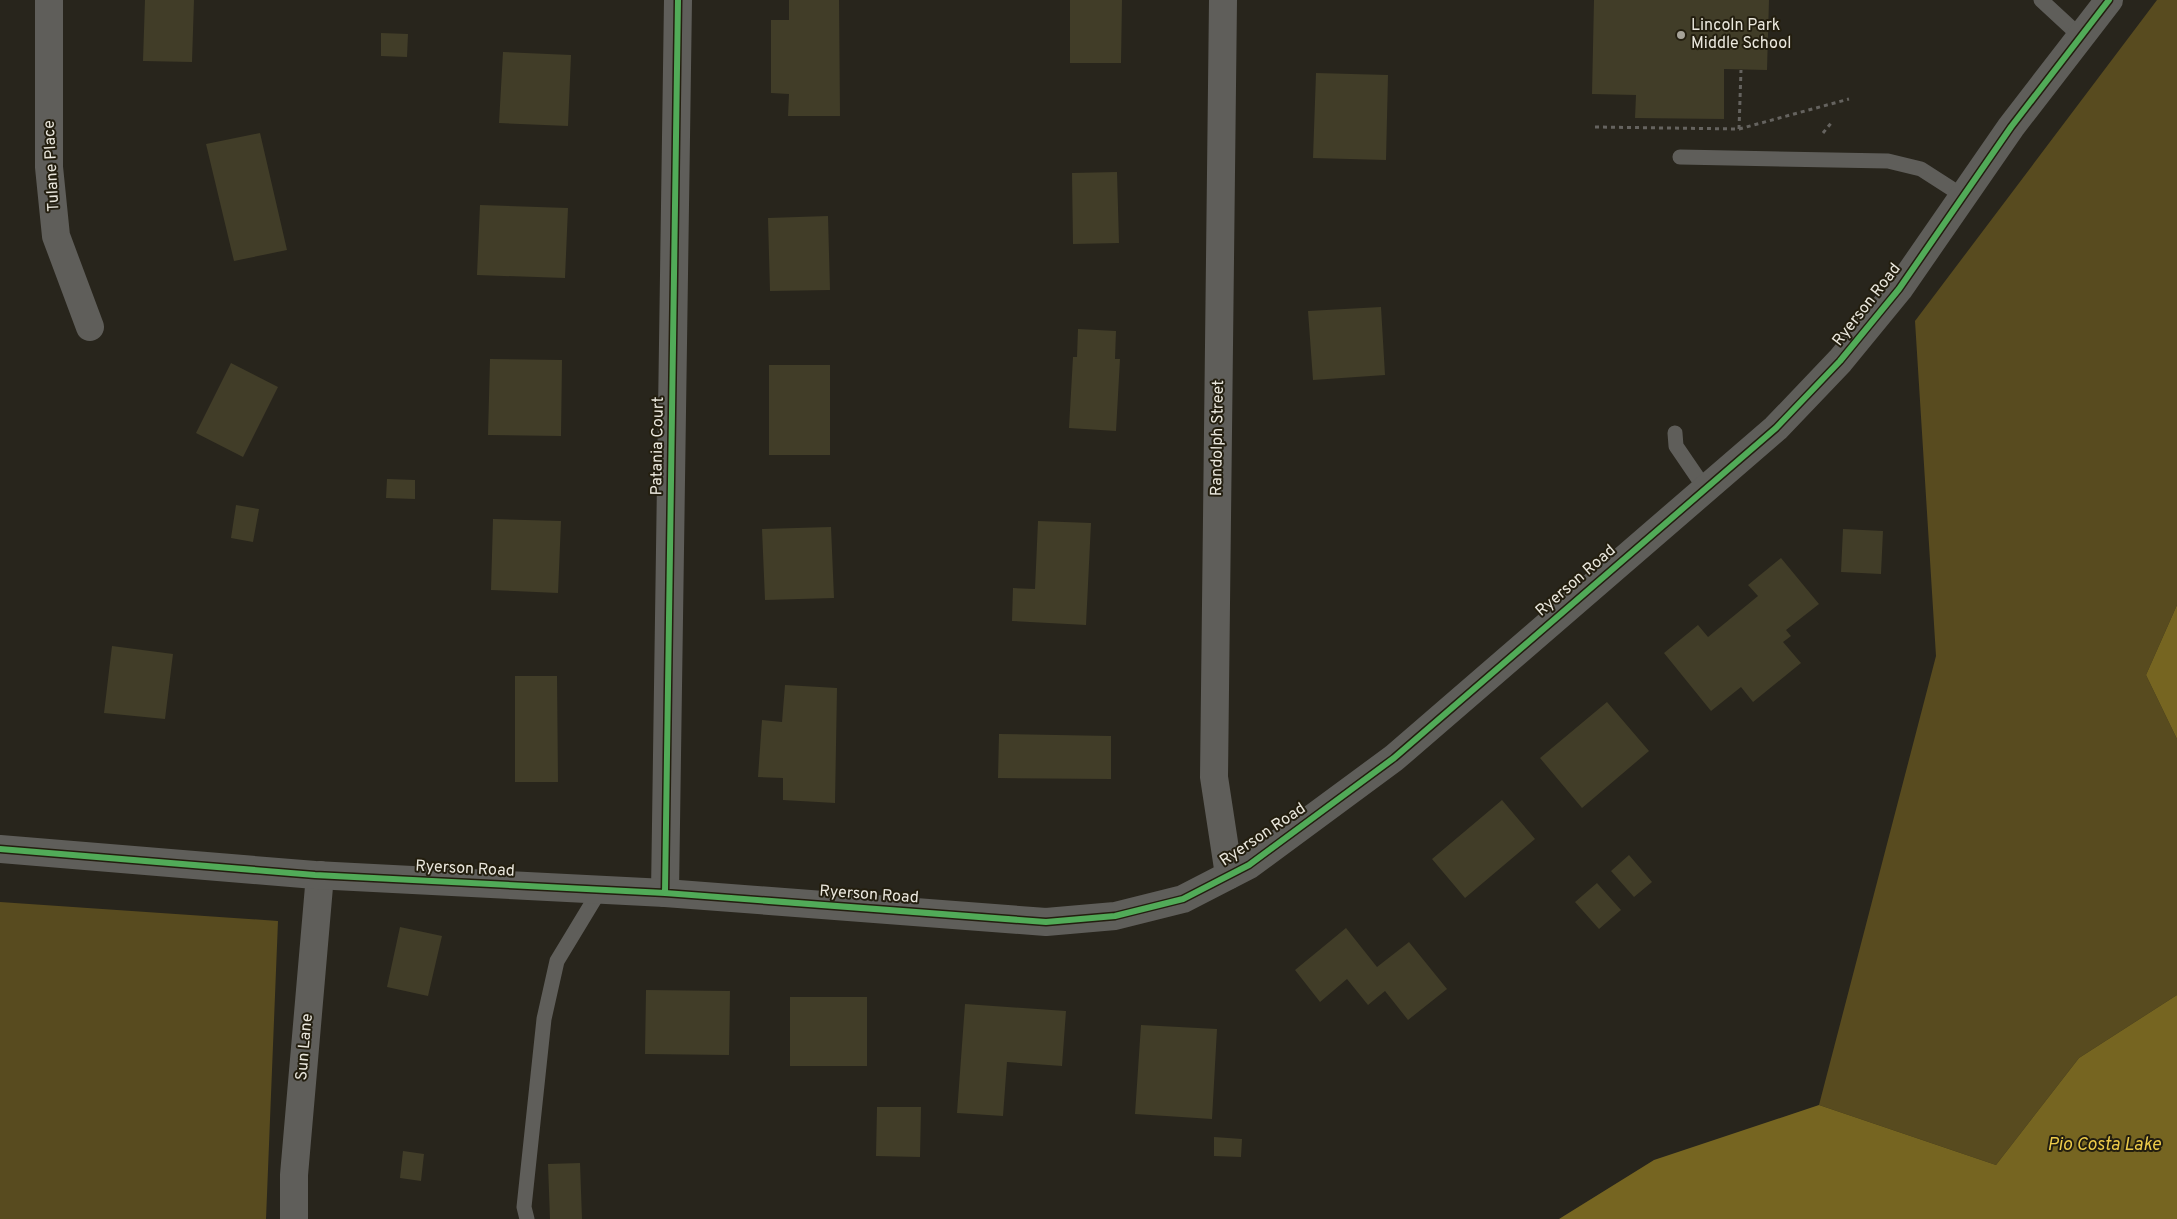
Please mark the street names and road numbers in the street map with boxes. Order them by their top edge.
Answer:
street label: Tulane Place [40,120,64,212]
street label: Ryerson Road [1828,260,1906,350]
street label: Randolph Street [1207,380,1229,496]
street label: Patania Court [647,396,669,496]
street label: Ryerson Road [1532,541,1620,621]
street label: Ryerson Road [1216,799,1310,871]
street label: Ryerson Road [415,856,515,882]
street label: Ryerson Road [819,882,919,908]
street label: Sun Lane [292,1013,318,1081]

